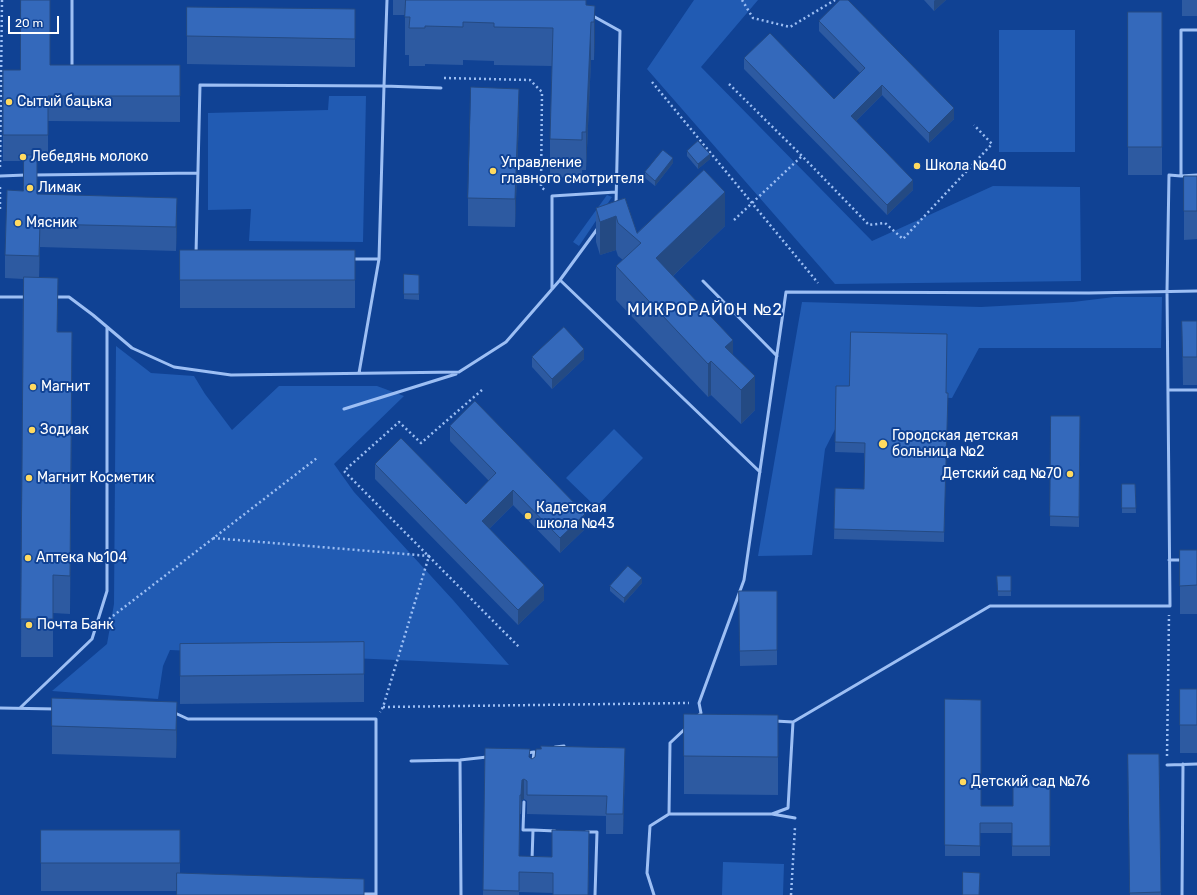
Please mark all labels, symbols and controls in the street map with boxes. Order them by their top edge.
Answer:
scale bar [10,8,61,34]
text: 20 m [15,16,43,30]
place label: Сытый бацька [17,94,112,110]
marker: Сытый бацька [4,97,14,107]
place label: Лебедянь молоко [31,149,148,165]
marker: Лебедянь молоко [18,152,28,162]
place label: Управление главного смотрителя [501,155,644,188]
place label: Школа №40 [925,158,1007,174]
marker: Школа №40 [912,161,922,171]
marker: Управление главного смотрителя [488,166,498,176]
place label: Лимак [38,180,81,196]
marker: Лимак [25,183,35,193]
place label: Мясник [26,215,77,231]
marker: Мясник [13,218,23,228]
district label: МИКРОРАЙОН №2 [627,300,783,320]
place label: Магнит [41,379,90,395]
marker: Магнит [28,382,38,392]
place label: Зодиак [40,422,89,438]
marker: Зодиак [27,425,37,435]
place label: Городская детская больница №2 [892,428,1018,460]
marker: Городская детская больница №2 [877,438,889,450]
place label: Детский сад №70 [942,466,1062,482]
marker: Детский сад №70 [1065,469,1075,479]
place label: Магнит Косметик [37,470,154,486]
marker: Магнит Косметик [24,473,34,483]
place label: Кадетская школа №43 [536,500,615,532]
marker: Кадетская школа №43 [523,511,533,521]
place label: Аптека №104 [36,550,127,566]
marker: Аптека №104 [23,553,33,563]
place label: Почта Банк [37,617,114,633]
marker: Почта Банк [24,620,34,630]
place label: Детский сад №76 [971,774,1090,790]
marker: Детский сад №76 [958,777,968,787]

